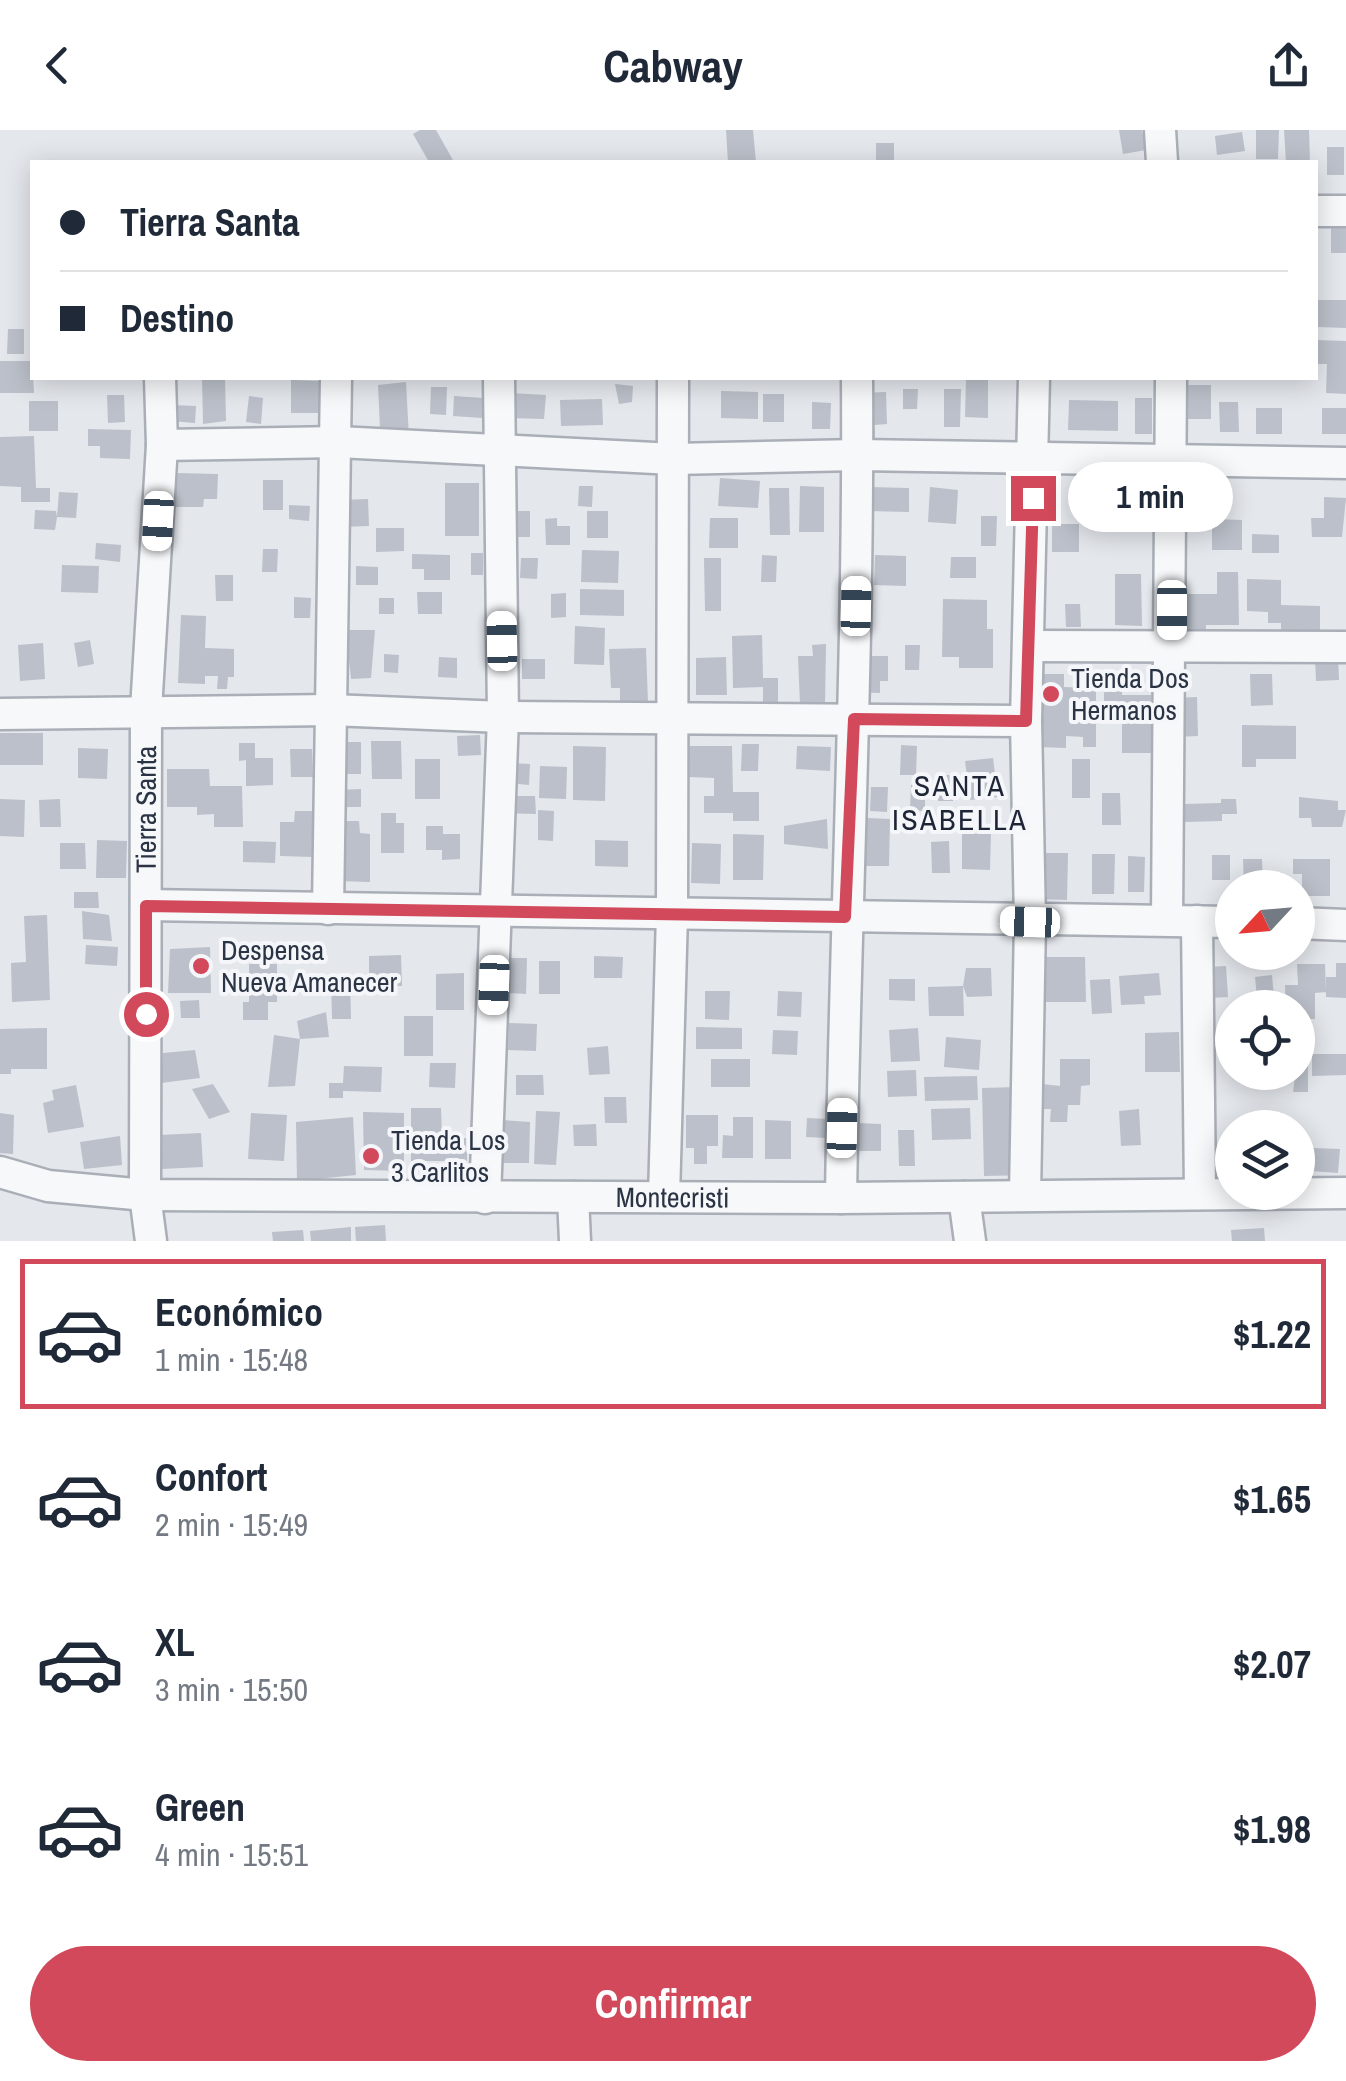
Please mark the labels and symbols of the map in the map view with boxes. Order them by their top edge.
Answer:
callout: 1 min [1068,463,1233,533]
route end [1011,476,1056,521]
car [141,490,175,552]
car [840,576,872,636]
car [1157,580,1187,640]
car [486,611,518,671]
place label: Tienda Dos Hermanos [1071,659,1189,729]
marker: Tienda Dos Hermanos [1040,683,1062,705]
street label: Tierra Santa [127,746,165,873]
district label: SANTA ISABELLA [892,765,1028,839]
north arrow [1215,870,1315,970]
car [999,906,1061,938]
place label: Despensa Nueva Amanecer [221,931,397,1001]
car [478,954,510,1016]
marker: Despensa Nueva Amanecer [190,955,212,977]
route start [124,992,169,1037]
car [826,1098,858,1158]
place label: Tienda Los 3 Carlitos [391,1121,505,1191]
marker: Tienda Los 3 Carlitos [360,1145,382,1167]
street label: Montecristi [616,1178,729,1217]

